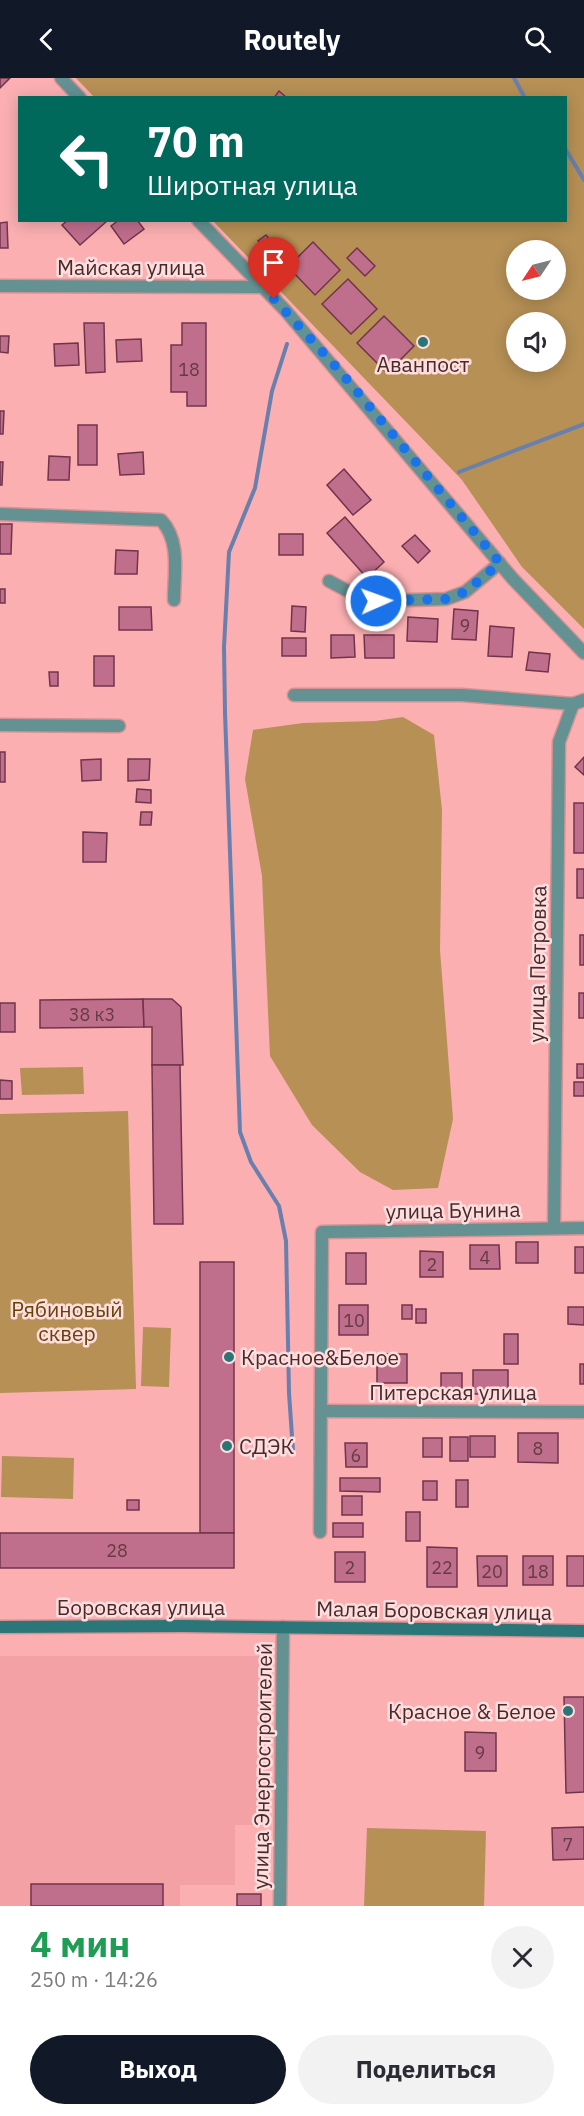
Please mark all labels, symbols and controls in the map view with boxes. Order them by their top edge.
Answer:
text: Routely [244,22,340,57]
icon: back [30,23,63,56]
icon: search [521,23,554,56]
text: 70 m [147,114,245,169]
icon: left [48,120,126,198]
text: Широтная улица [147,167,358,202]
pin [248,237,299,299]
north arrow [506,240,566,300]
map controls [506,240,566,372]
icon: arrive [257,246,290,279]
street label: Майская улица [57,253,205,281]
button: sound [506,312,566,372]
marker: Аванпост [416,335,430,349]
place label: Аванпост [377,350,470,378]
house number: 18 [178,358,200,381]
position arrow [344,569,408,633]
house number: 9 [460,614,470,637]
street label: улица Петровка [522,885,552,1043]
house number: 38 к3 [69,1003,115,1026]
street label: улица Бунина [385,1195,521,1225]
house number: 4 [480,1246,491,1269]
house number: 2 [427,1253,437,1276]
park label: Рябиновый сквер [11,1295,123,1347]
house number: 10 [343,1309,365,1332]
place label: Красное&Белое [241,1343,399,1371]
marker: Красное&Белое [222,1350,236,1364]
street label: Питерская улица [369,1378,537,1406]
place label: СДЭК [239,1432,294,1460]
house number: 8 [533,1437,543,1460]
marker: СДЭК [220,1439,234,1453]
house number: 6 [351,1444,361,1467]
house number: 28 [106,1539,128,1562]
house number: 2 [345,1556,355,1579]
house number: 22 [431,1556,453,1579]
house number: 20 [481,1560,503,1583]
house number: 18 [527,1560,549,1583]
street label: Боровская улица [57,1593,225,1621]
street label: Малая Боровская улица [316,1594,552,1626]
street label: улица Энергостроителей [246,1642,278,1890]
place label: Красное & Белое [388,1697,556,1725]
marker: Красное & Белое [561,1704,575,1718]
house number: 9 [475,1741,485,1764]
house number: 7 [563,1833,573,1856]
text: 4 мин [30,1920,130,1967]
button: close [491,1926,554,1989]
text: 250 m · 14:26 [30,1966,158,1993]
button: Выход [30,2035,286,2104]
button: Поделиться [298,2035,554,2104]

